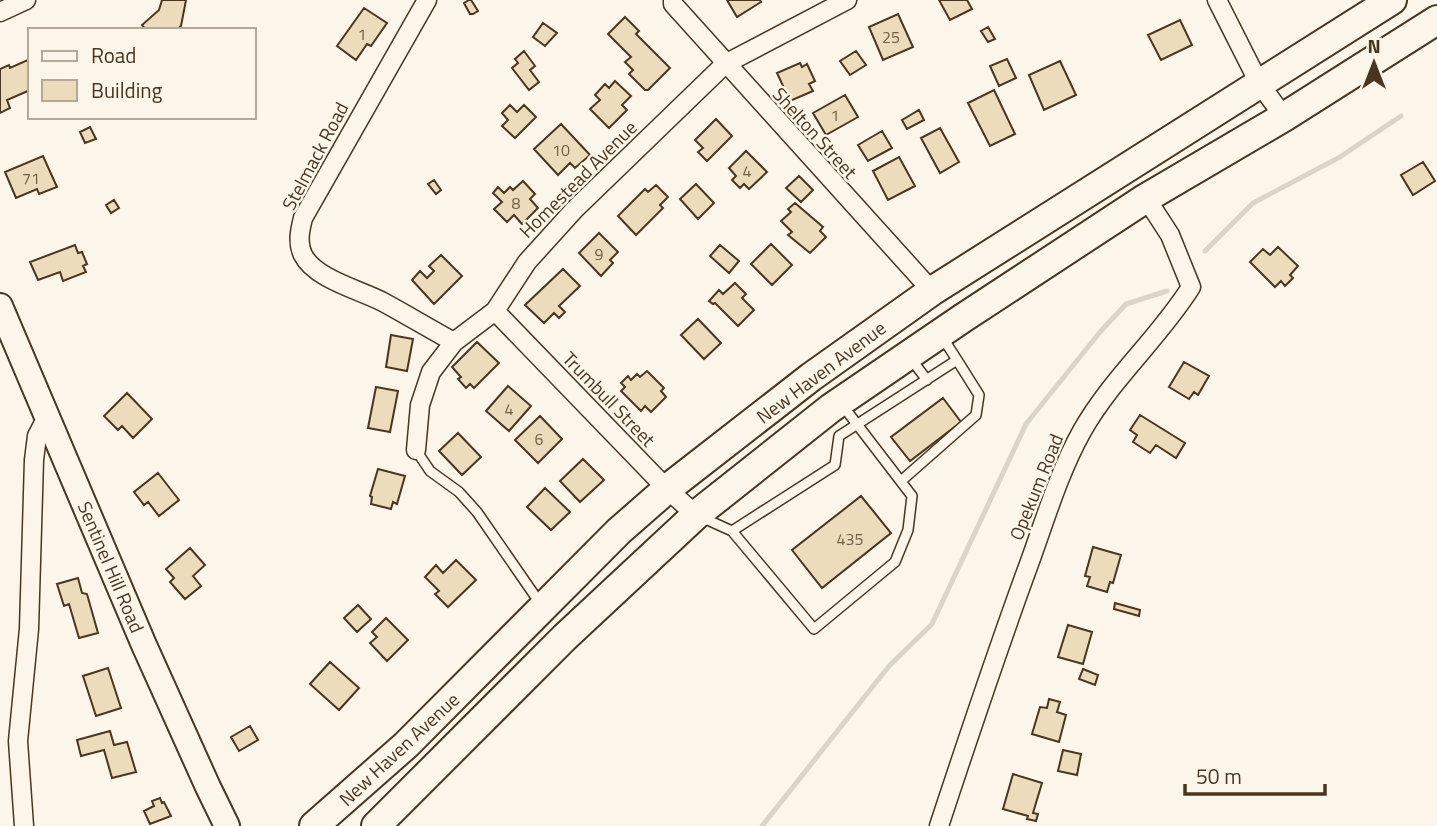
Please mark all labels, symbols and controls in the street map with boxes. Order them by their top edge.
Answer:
house number: 1 [358,22,366,46]
house number: 25 [882,25,900,49]
legend [28,28,256,119]
north arrow [1339,28,1409,98]
text: N [1367,31,1381,60]
text: Road [91,39,136,71]
text: Building [91,74,163,106]
street label: Shelton Street [766,80,865,185]
street label: Stelmack Road [274,96,355,215]
house number: 1 [831,103,839,127]
street label: Homestead Avenue [512,113,643,244]
house number: 10 [552,138,570,162]
house number: 4 [743,159,752,183]
house number: 71 [22,166,40,190]
house number: 8 [512,191,521,215]
house number: 9 [595,242,604,266]
street label: New Haven Avenue [750,313,892,430]
street label: Trumbull Street [556,344,663,453]
house number: 4 [505,397,514,421]
house number: 6 [535,427,544,451]
street label: Opekum Road [1001,429,1070,544]
street label: Sentinel Hill Road [71,497,152,637]
house number: 435 [837,527,863,551]
street label: New Haven Avenue [332,685,465,812]
scale bar [1185,752,1325,796]
text: 50 m [1196,760,1242,792]

